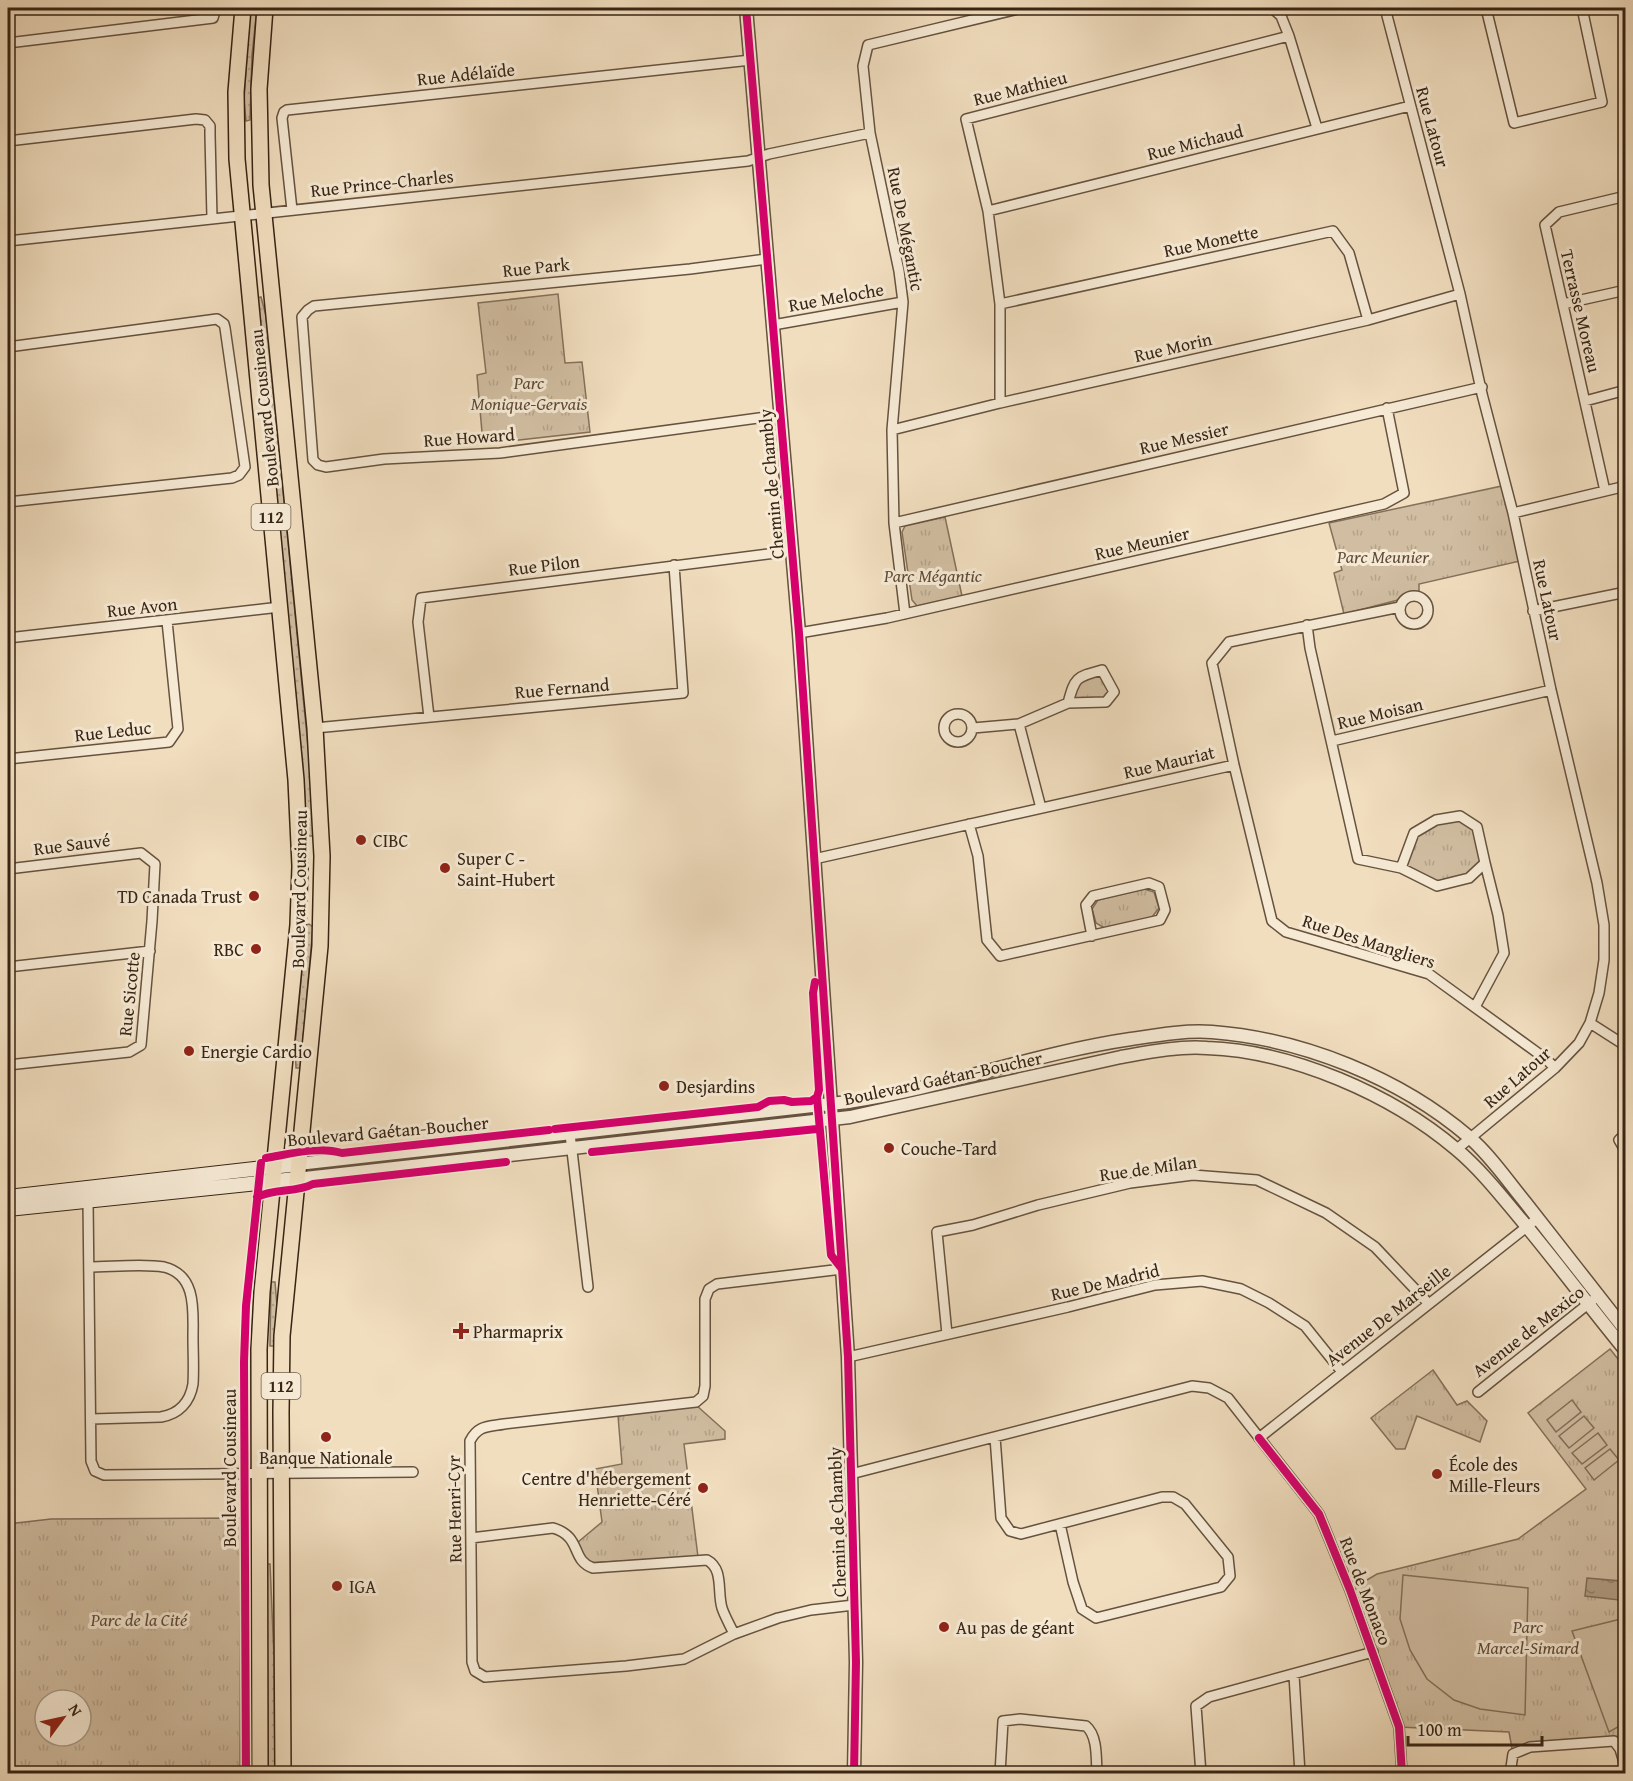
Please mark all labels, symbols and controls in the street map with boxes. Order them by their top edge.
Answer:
street label: Rue Adélaïde [416,55,516,93]
street label: Rue Mathieu [970,63,1070,113]
street label: Rue Latour [1409,84,1457,171]
street label: Rue Michaud [1144,117,1246,167]
street label: Rue Prince-Charles [309,162,455,204]
street label: Rue De Mégantic [881,165,931,293]
street label: Rue Monette [1161,218,1261,264]
street label: Terrasse Moreau [1554,247,1608,375]
street label: Rue Park [501,250,572,284]
street label: Rue Meloche [786,275,886,319]
street label: Rue Morin [1131,325,1215,369]
street label: Boulevard Cousineau [242,328,286,488]
park label: Parc Monique-Gervais [471,369,588,417]
street label: Chemin de Chambly [751,408,791,560]
street label: Rue Messier [1137,414,1232,461]
street label: Rue Howard [423,420,516,454]
road number: 112 [252,504,290,530]
street label: Rue Meunier [1092,519,1193,567]
park label: Parc Meunier [1336,543,1430,570]
street label: Rue Pilon [507,547,581,583]
street label: Rue Latour [1526,557,1570,644]
park label: Parc Mégantic [883,562,983,589]
street label: Rue Avon [106,590,178,624]
street label: Rue Fernand [514,670,611,706]
street label: Rue Moisan [1334,690,1426,736]
street label: Rue Leduc [73,714,153,748]
street label: Rue Mauriat [1121,738,1218,786]
street label: Boulevard Cousineau [284,809,314,968]
street label: Rue Sauvé [32,826,112,862]
place label: CIBC [373,827,409,854]
marker: CIBC [354,833,368,847]
place label: Super C - Saint-Hubert [457,845,556,893]
marker: Super C - Saint-Hubert [438,861,452,875]
place label: TD Canada Trust [117,883,243,910]
marker: TD Canada Trust [247,889,261,903]
street label: Rue Des Mangliers [1299,907,1439,975]
place label: RBC [214,936,244,963]
marker: RBC [249,942,263,956]
street label: Rue Sicotte [111,950,147,1038]
place label: Energie Cardio [201,1038,312,1065]
street label: Rue Latour [1477,1039,1557,1114]
marker: Energie Cardio [182,1044,196,1058]
street label: Boulevard Gaétan-Boucher [841,1044,1045,1112]
place label: Desjardins [676,1073,755,1100]
marker: Desjardins [657,1079,671,1093]
street label: Boulevard Gaétan-Boucher [286,1109,490,1153]
place label: Couche-Tard [901,1135,997,1162]
marker: Couche-Tard [882,1141,896,1155]
street label: Rue de Milan [1098,1148,1198,1188]
street label: Rue De Madrid [1048,1256,1162,1308]
street label: Avenue De Marseille [1320,1257,1456,1373]
street label: Avenue de Mexico [1466,1279,1590,1383]
place label: Pharmaprix [473,1318,564,1345]
marker: Pharmaprix [454,1324,468,1338]
road number: 112 [262,1373,300,1399]
street label: Boulevard Cousineau [216,1389,243,1547]
marker: Banque Nationale [319,1430,333,1444]
place label: Banque Nationale [259,1444,393,1471]
street label: Chemin de Chambly [821,1446,853,1598]
place label: École des Mille-Fleurs [1449,1451,1540,1499]
street label: Rue Henri-Cyr [440,1454,468,1563]
place label: Centre d'hébergement Henriette-Céré [522,1465,692,1513]
marker: École des Mille-Fleurs [1430,1467,1444,1481]
marker: Centre d'hébergement Henriette-Céré [696,1481,710,1495]
street label: Rue de Monaco [1333,1533,1399,1649]
place label: IGA [349,1573,376,1600]
marker: IGA [330,1579,344,1593]
park label: Parc de la Cité [90,1606,188,1633]
park label: Parc Marcel-Simard [1477,1613,1579,1661]
place label: Au pas de géant [956,1614,1075,1641]
marker: Au pas de géant [937,1620,951,1634]
north arrow [33,1688,93,1748]
text: N [63,1699,89,1721]
scale bar [1408,1709,1542,1747]
text: 100 m [1417,1716,1462,1743]

